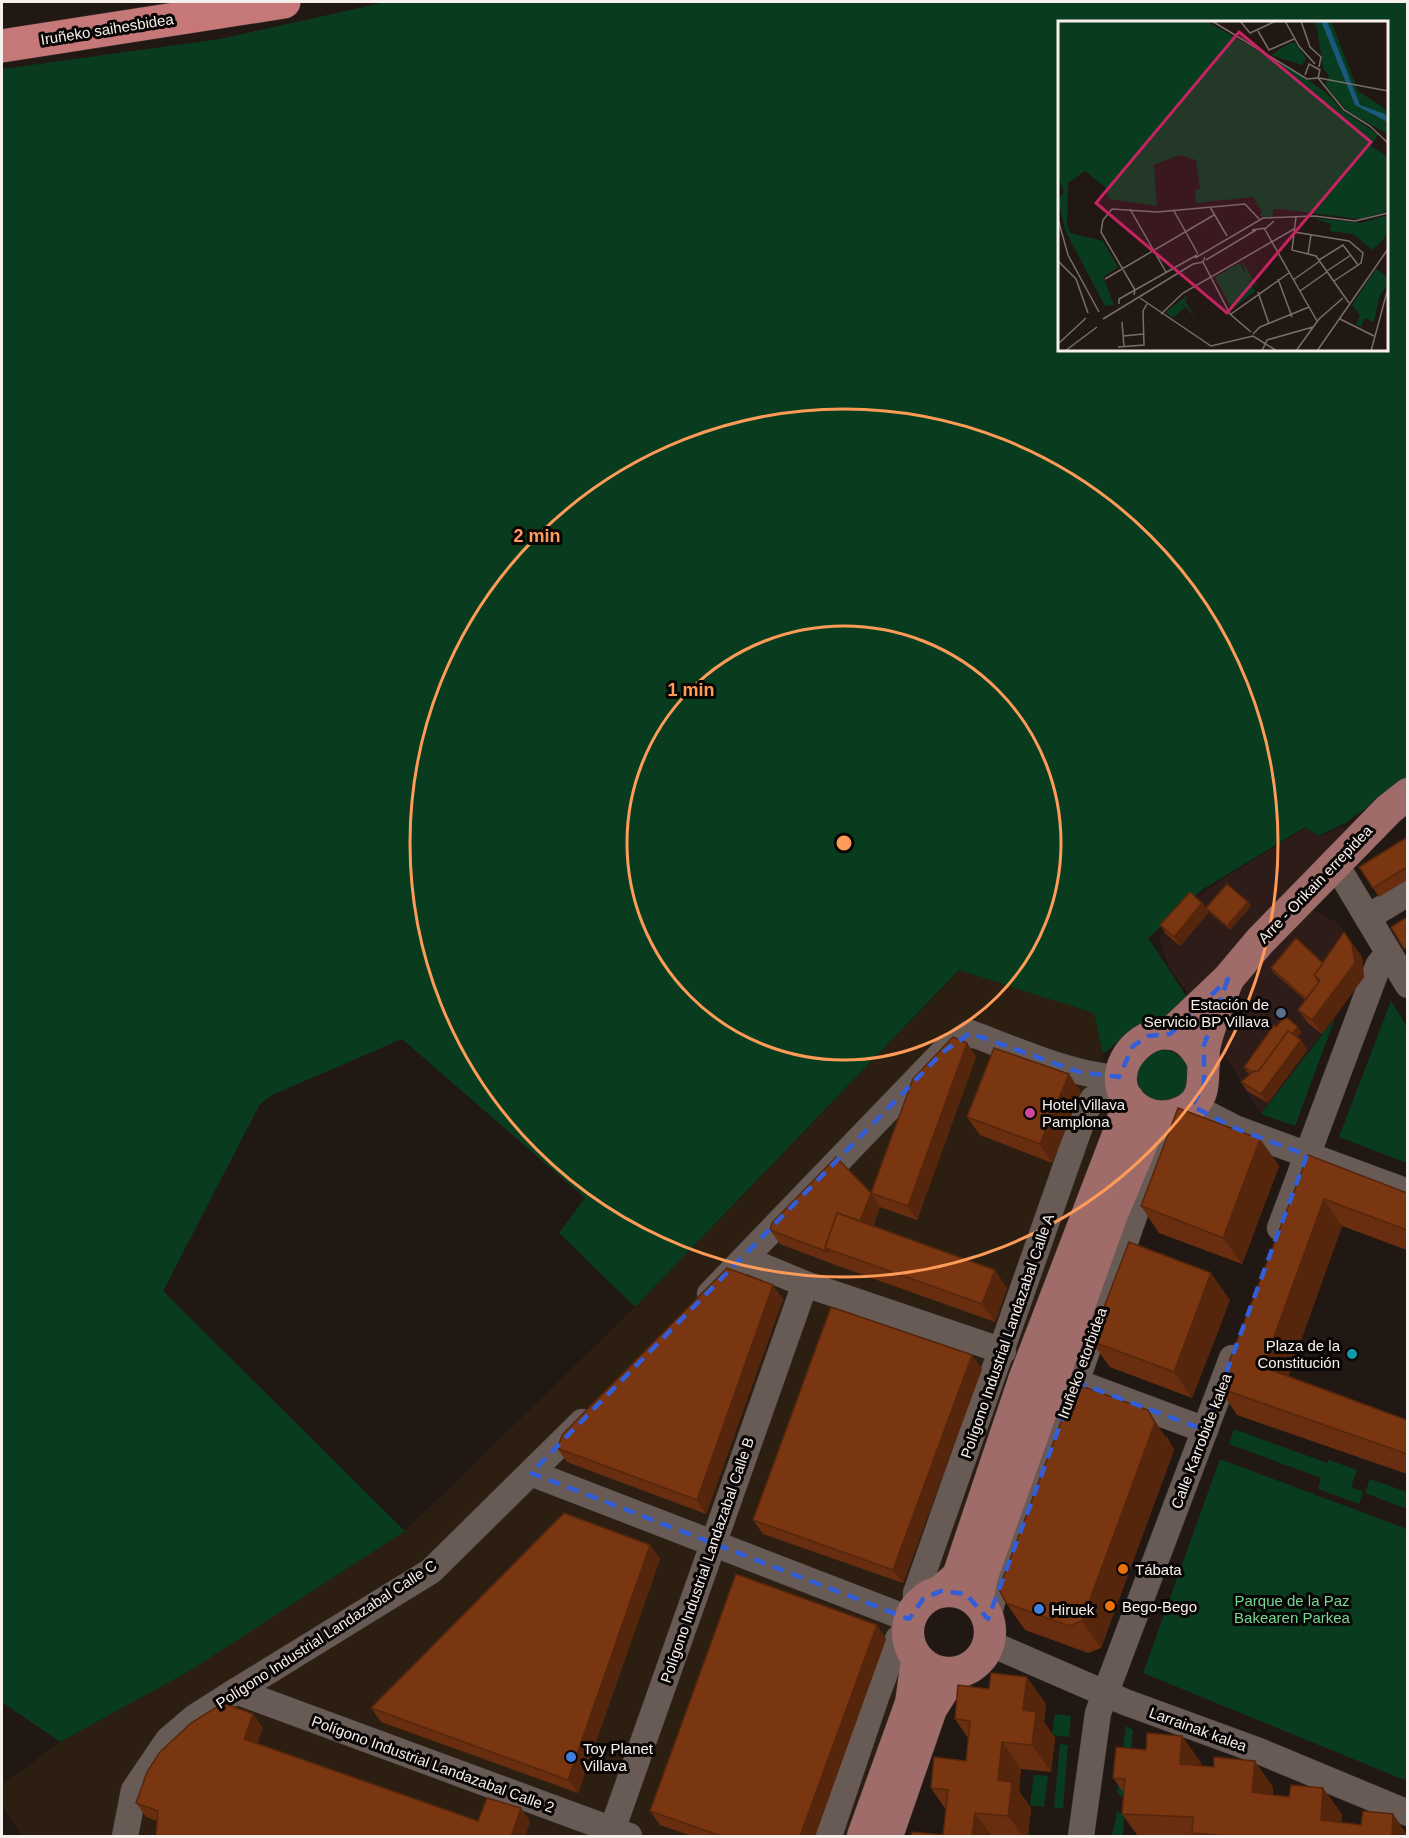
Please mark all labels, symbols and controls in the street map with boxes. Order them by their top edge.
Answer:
street label: Iruñeko saihesbidea [39,10,175,48]
inset map [1058,21,1388,351]
text: 2 min [513,526,561,546]
text: 1 min [667,680,715,700]
street label: Arre - Orikain errepidea [1254,821,1376,946]
centre of rings [834,833,854,853]
place label: Estación de Servicio BP Villava [1144,996,1270,1030]
marker: Estación de Servicio BP Villava [1274,1006,1288,1020]
place label: Hotel Villava Pamplona [1042,1096,1126,1130]
marker: Hotel Villava Pamplona [1023,1106,1037,1120]
street label: Polígono Industrial Landazabal Calle A [957,1211,1057,1461]
street label: Iruñeko etorbidea [1054,1305,1110,1421]
place label: Plaza de la Constitución [1257,1337,1341,1371]
marker: Plaza de la Constitución [1345,1347,1359,1361]
street label: Calle Karrobide kalea [1167,1370,1235,1511]
street label: Polígono Industrial Landazabal Calle B [657,1435,757,1685]
street label: Polígono Industrial Landazabal Calle C [213,1556,440,1712]
place label: Tábata [1135,1561,1182,1578]
marker: Tábata [1116,1562,1130,1576]
park label: Parque de la Paz Bakearen Parkea [1234,1592,1351,1626]
place label: Bego-Bego [1122,1598,1197,1615]
marker: Bego-Bego [1103,1599,1117,1613]
place label: Hiruek [1051,1601,1095,1618]
marker: Hiruek [1032,1602,1046,1616]
street label: Larrainak kalea [1147,1703,1250,1755]
street label: Polígono Industrial Landazabal Calle 2 [309,1712,557,1816]
place label: Toy Planet Villava [583,1740,654,1774]
marker: Toy Planet Villava [564,1750,578,1764]

